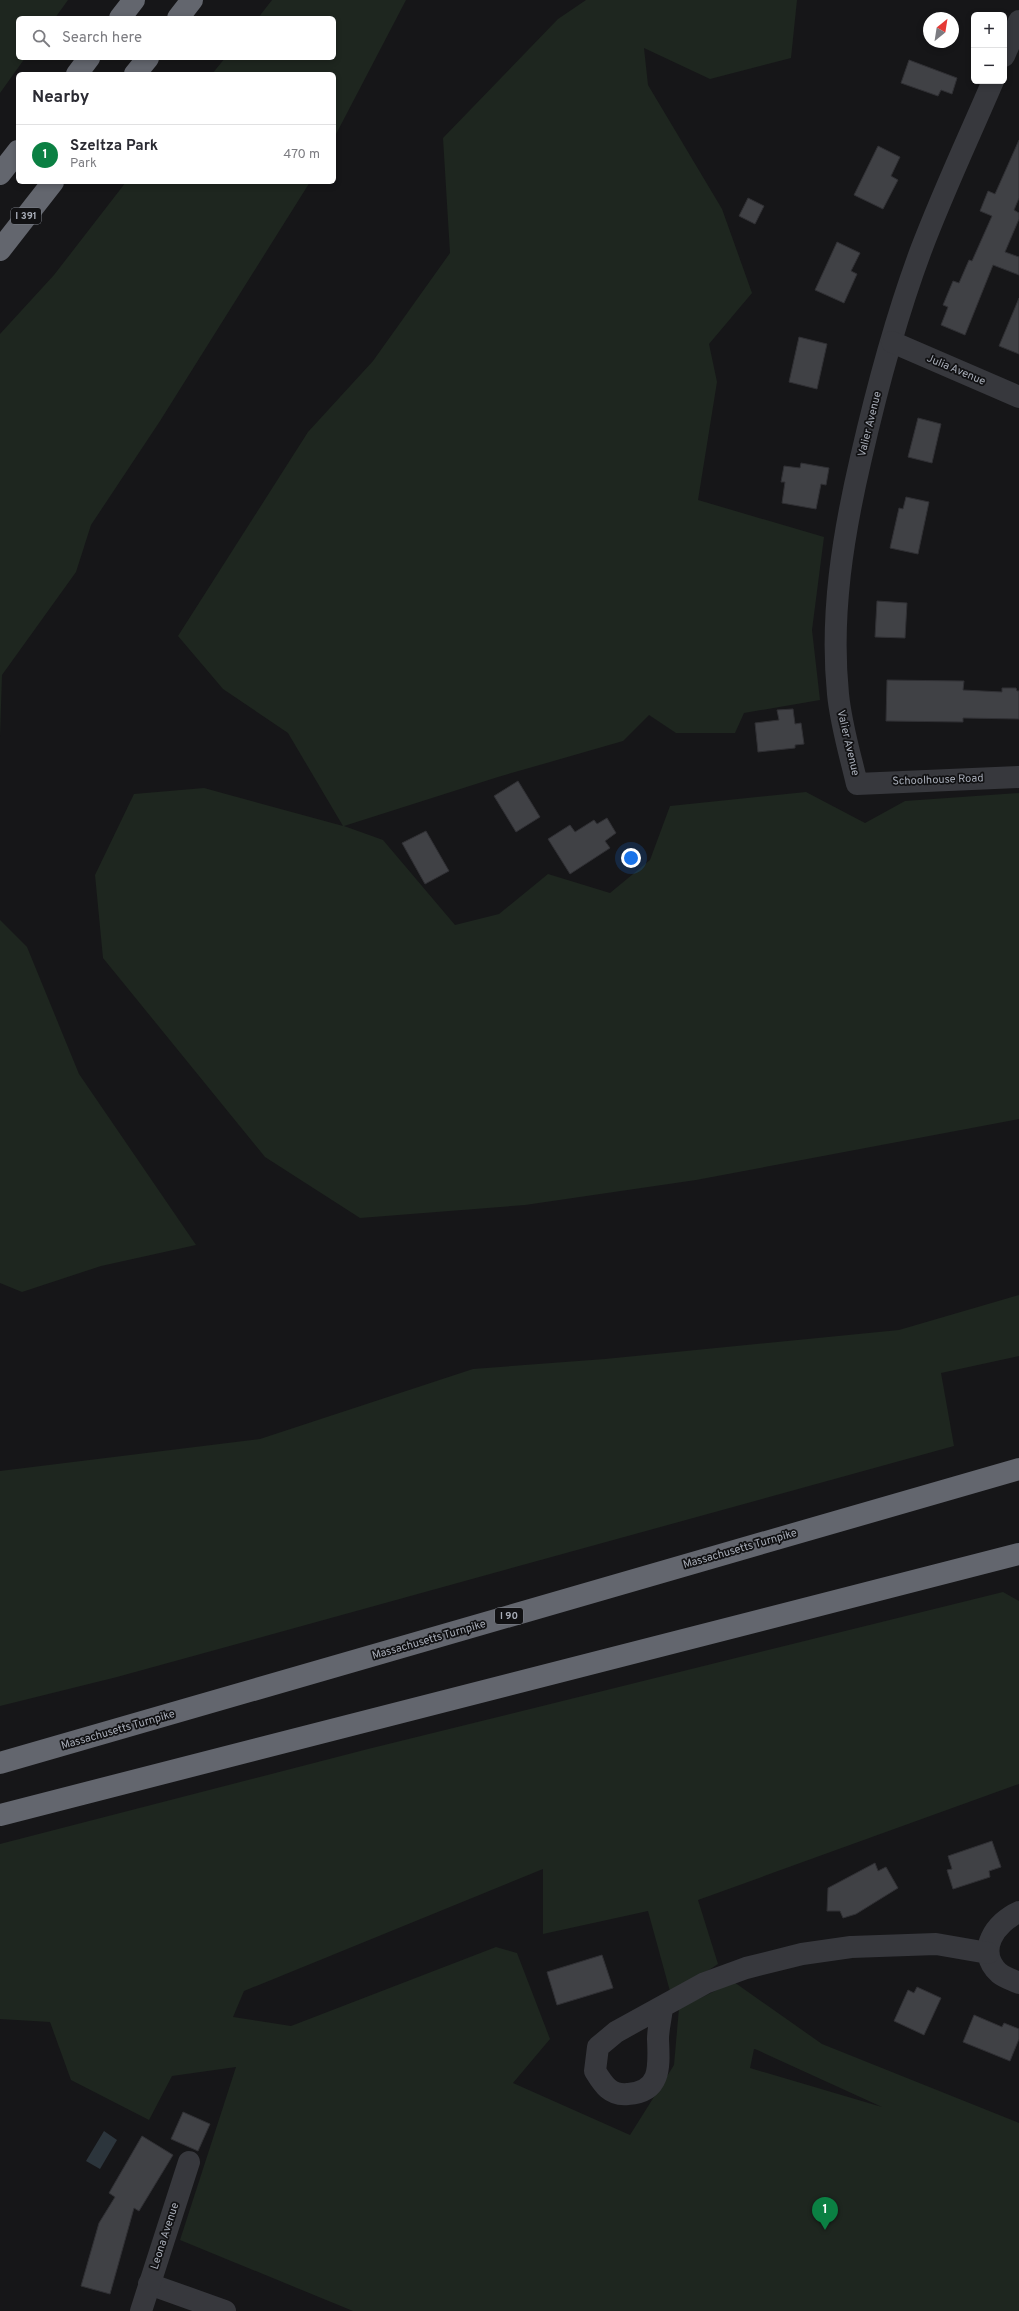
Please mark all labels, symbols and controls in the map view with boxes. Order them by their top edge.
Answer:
north arrow [923,12,959,48]
map controls [971,12,1007,84]
button: + [971,12,1007,48]
search box [16,16,336,60]
icon: search [30,27,52,49]
text: Search here [62,29,142,48]
button: − [971,48,1007,84]
text: Nearby [32,87,89,109]
text: Szeltza Park [70,137,158,156]
text: 1 [42,147,48,163]
text: 470 m [283,147,320,163]
text: Park [70,156,97,172]
road number: I 391 [11,208,41,224]
street label: Julia Avenue [924,351,988,389]
street label: Valier Avenue [855,390,885,458]
street label: Valier Avenue [834,709,862,777]
street label: Schoolhouse Road [892,771,984,789]
your location [621,848,641,868]
street label: Massachusetts Turnpike [681,1526,799,1572]
road number: I 90 [495,1608,523,1624]
street label: Massachusetts Turnpike [370,1617,488,1663]
street label: Massachusetts Turnpike [59,1707,177,1753]
pin: 1 [812,2197,838,2230]
street label: Leona Avenue [148,2201,182,2271]

